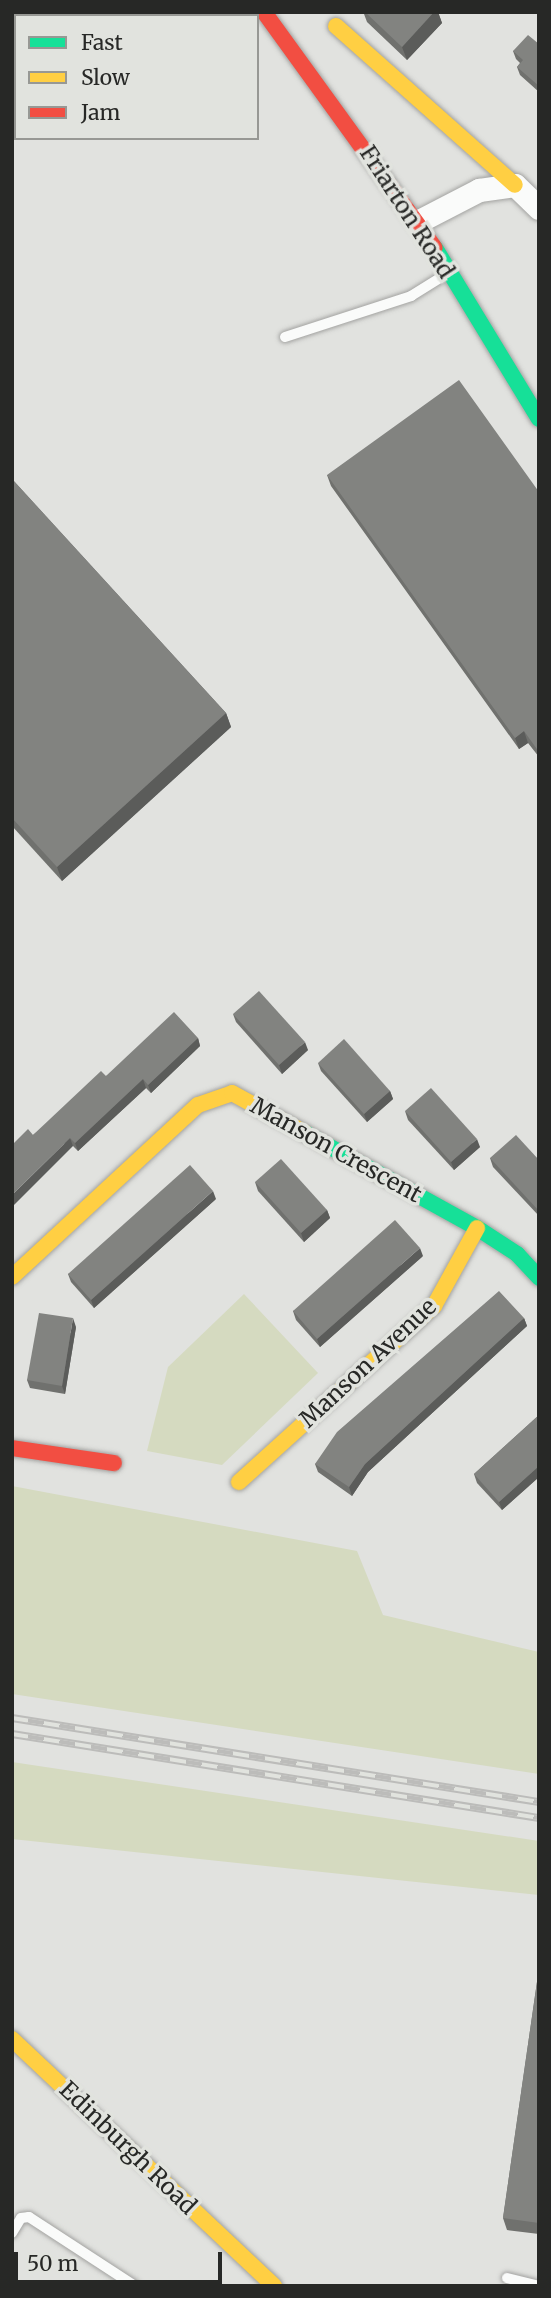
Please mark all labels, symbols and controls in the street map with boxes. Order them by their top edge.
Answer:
legend [14,14,259,140]
text: Fast [81,29,123,56]
text: Slow [81,64,130,91]
text: Jam [81,99,120,126]
street label: Friarton Road [354,141,460,283]
street label: Manson Crescent [246,1092,426,1208]
street label: Manson Avenue [294,1293,442,1433]
street label: Edinburgh Road [54,2076,202,2220]
scale bar [18,2238,226,2282]
text: 50 m [27,2250,78,2277]

